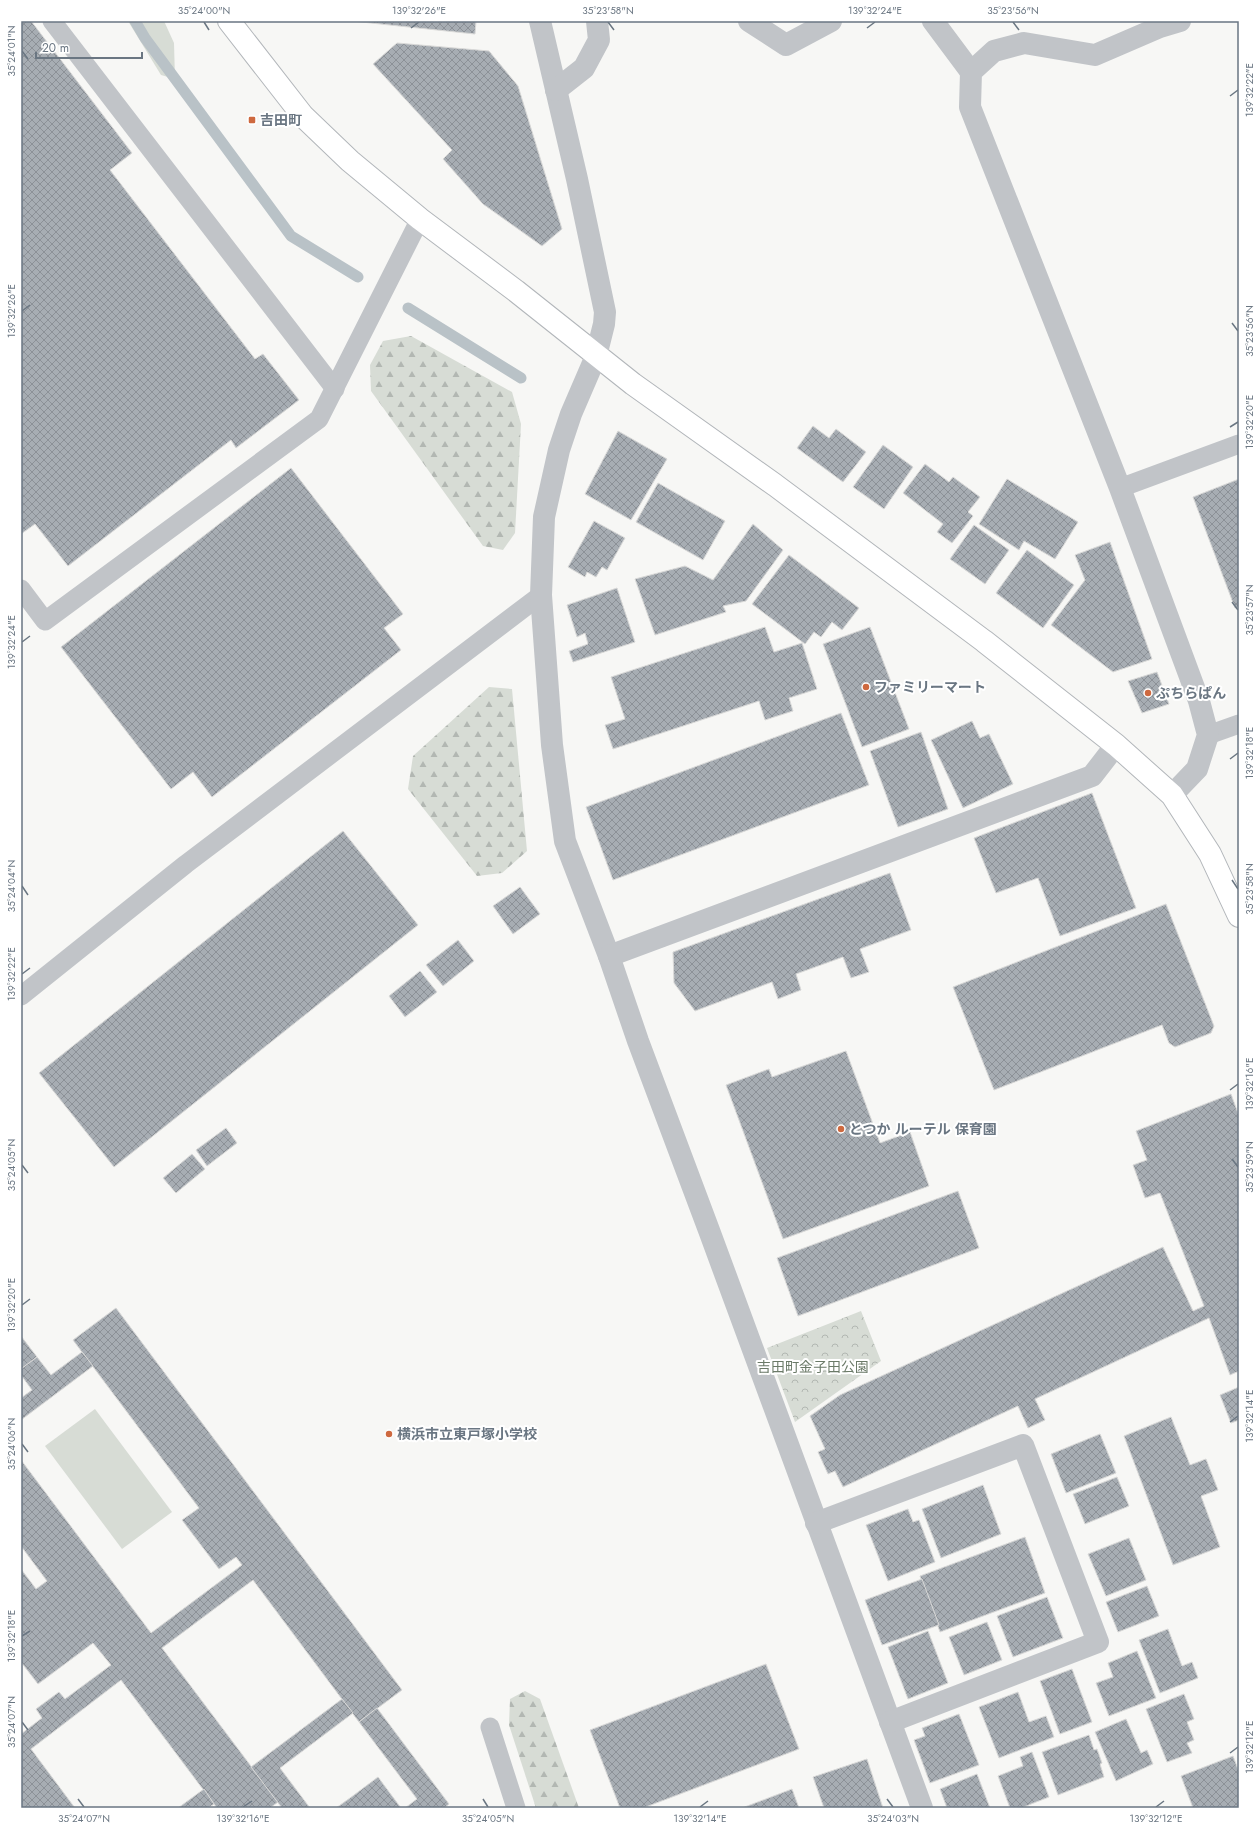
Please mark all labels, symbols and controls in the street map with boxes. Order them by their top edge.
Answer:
text: 35°24'00"N [178,3,230,18]
text: 139°32'26"E [392,3,446,18]
text: 35°23'58"N [582,3,634,18]
text: 139°32'24"E [848,3,902,18]
text: 35°23'56"N [987,3,1039,18]
text: 35°24'01"N [4,25,19,77]
scale bar [36,34,142,60]
text: 20 m [42,39,69,57]
text: 139°32'22"E [1242,63,1257,117]
place label: 吉田町 [260,110,302,130]
marker: 吉田町 [247,115,257,125]
text: 139°32'26"E [4,284,19,338]
text: 35°23'56"N [1242,305,1257,357]
text: 139°32'20"E [1242,395,1257,449]
text: 35°23'57"N [1242,584,1257,636]
text: 139°32'24"E [4,615,19,669]
place label: ファミリーマート [874,677,986,697]
marker: ファミリーマート [861,682,871,692]
place label: ぷちらぱん [1156,683,1226,703]
marker: ぷちらぱん [1143,688,1153,698]
text: 139°32'18"E [1242,727,1257,779]
text: 35°24'04"N [4,860,19,912]
text: 35°23'58"N [1242,863,1257,915]
text: 139°32'22"E [4,947,19,1001]
text: 139°32'16"E [1242,1058,1257,1110]
place label: とつか ルーテル 保育園 [849,1119,997,1139]
marker: とつか ルーテル 保育園 [836,1124,846,1134]
text: 35°24'05"N [4,1139,19,1191]
text: 35°23'59"N [1242,1141,1257,1193]
text: 139°32'20"E [4,1278,19,1332]
park label: 吉田町金子田公園 [757,1357,869,1377]
text: 139°32'14"E [1242,1390,1257,1442]
text: 35°24'06"N [4,1418,19,1470]
place label: 横浜市立東戸塚小学校 [397,1424,537,1444]
marker: 横浜市立東戸塚小学校 [384,1429,394,1439]
text: 139°32'18"E [4,1610,19,1662]
text: 35°24'07"N [4,1696,19,1748]
text: 139°32'12"E [1242,1721,1257,1773]
text: 35°24'07"N [58,1811,110,1826]
text: 139°32'16"E [217,1811,269,1826]
text: 35°24'05"N [462,1811,514,1826]
text: 139°32'14"E [674,1811,726,1826]
text: 35°24'03"N [867,1811,919,1826]
text: 139°32'12"E [1130,1811,1182,1826]

